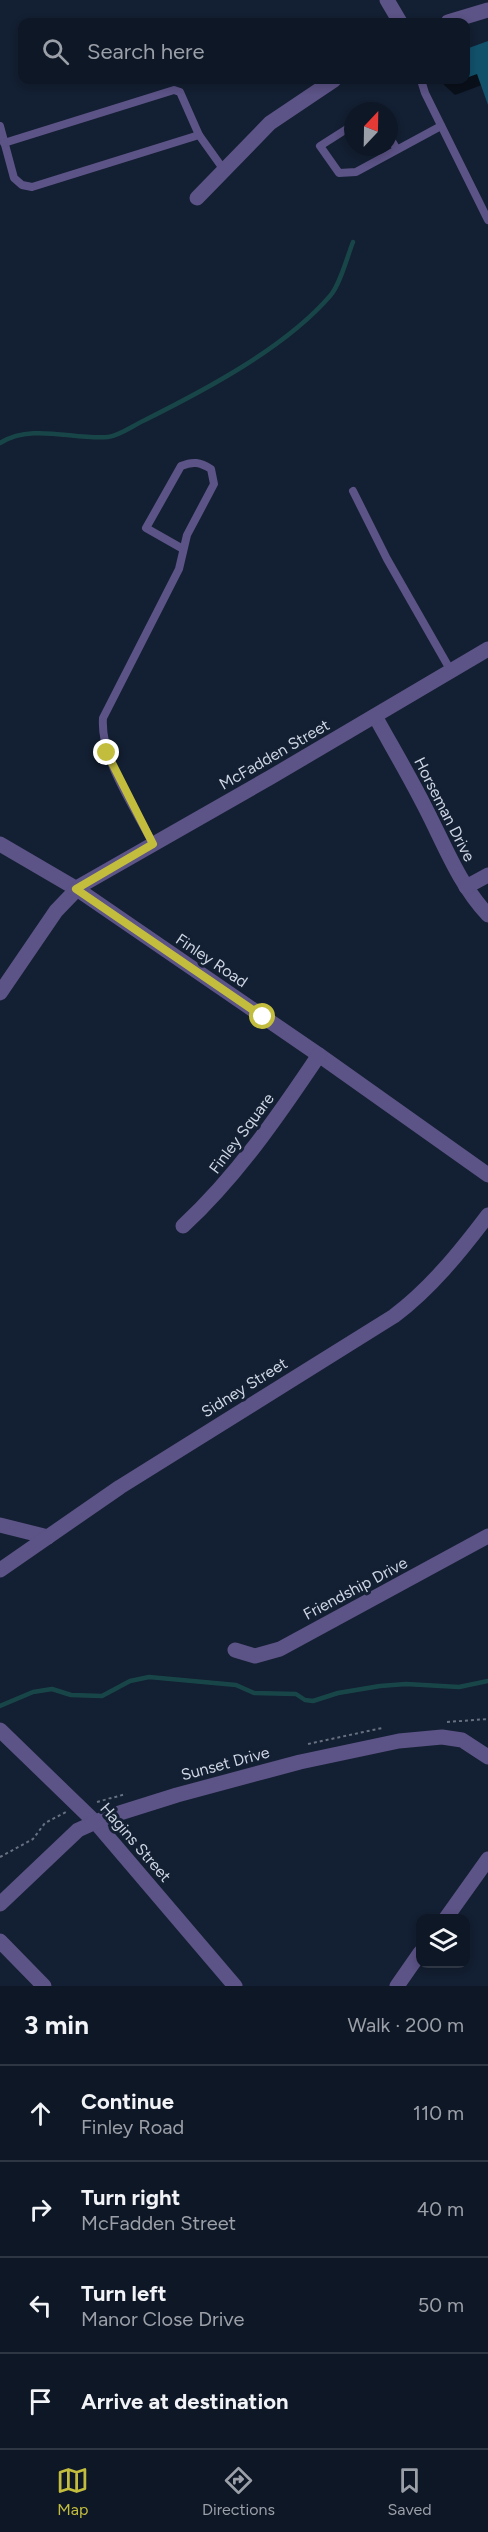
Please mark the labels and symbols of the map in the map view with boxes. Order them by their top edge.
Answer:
north arrow [344,102,398,156]
street label: McFadden Street [216,715,333,794]
route end [93,739,119,765]
street label: Horseman Drive [410,754,479,865]
street label: Finley Road [172,929,251,991]
route start [249,1003,275,1029]
street label: Finley Square [205,1089,278,1177]
street label: Sidney Street [198,1354,291,1421]
street label: Friendship Drive [300,1553,411,1624]
street label: Sunset Drive [179,1742,272,1784]
street label: Hagins Street [96,1799,175,1886]

